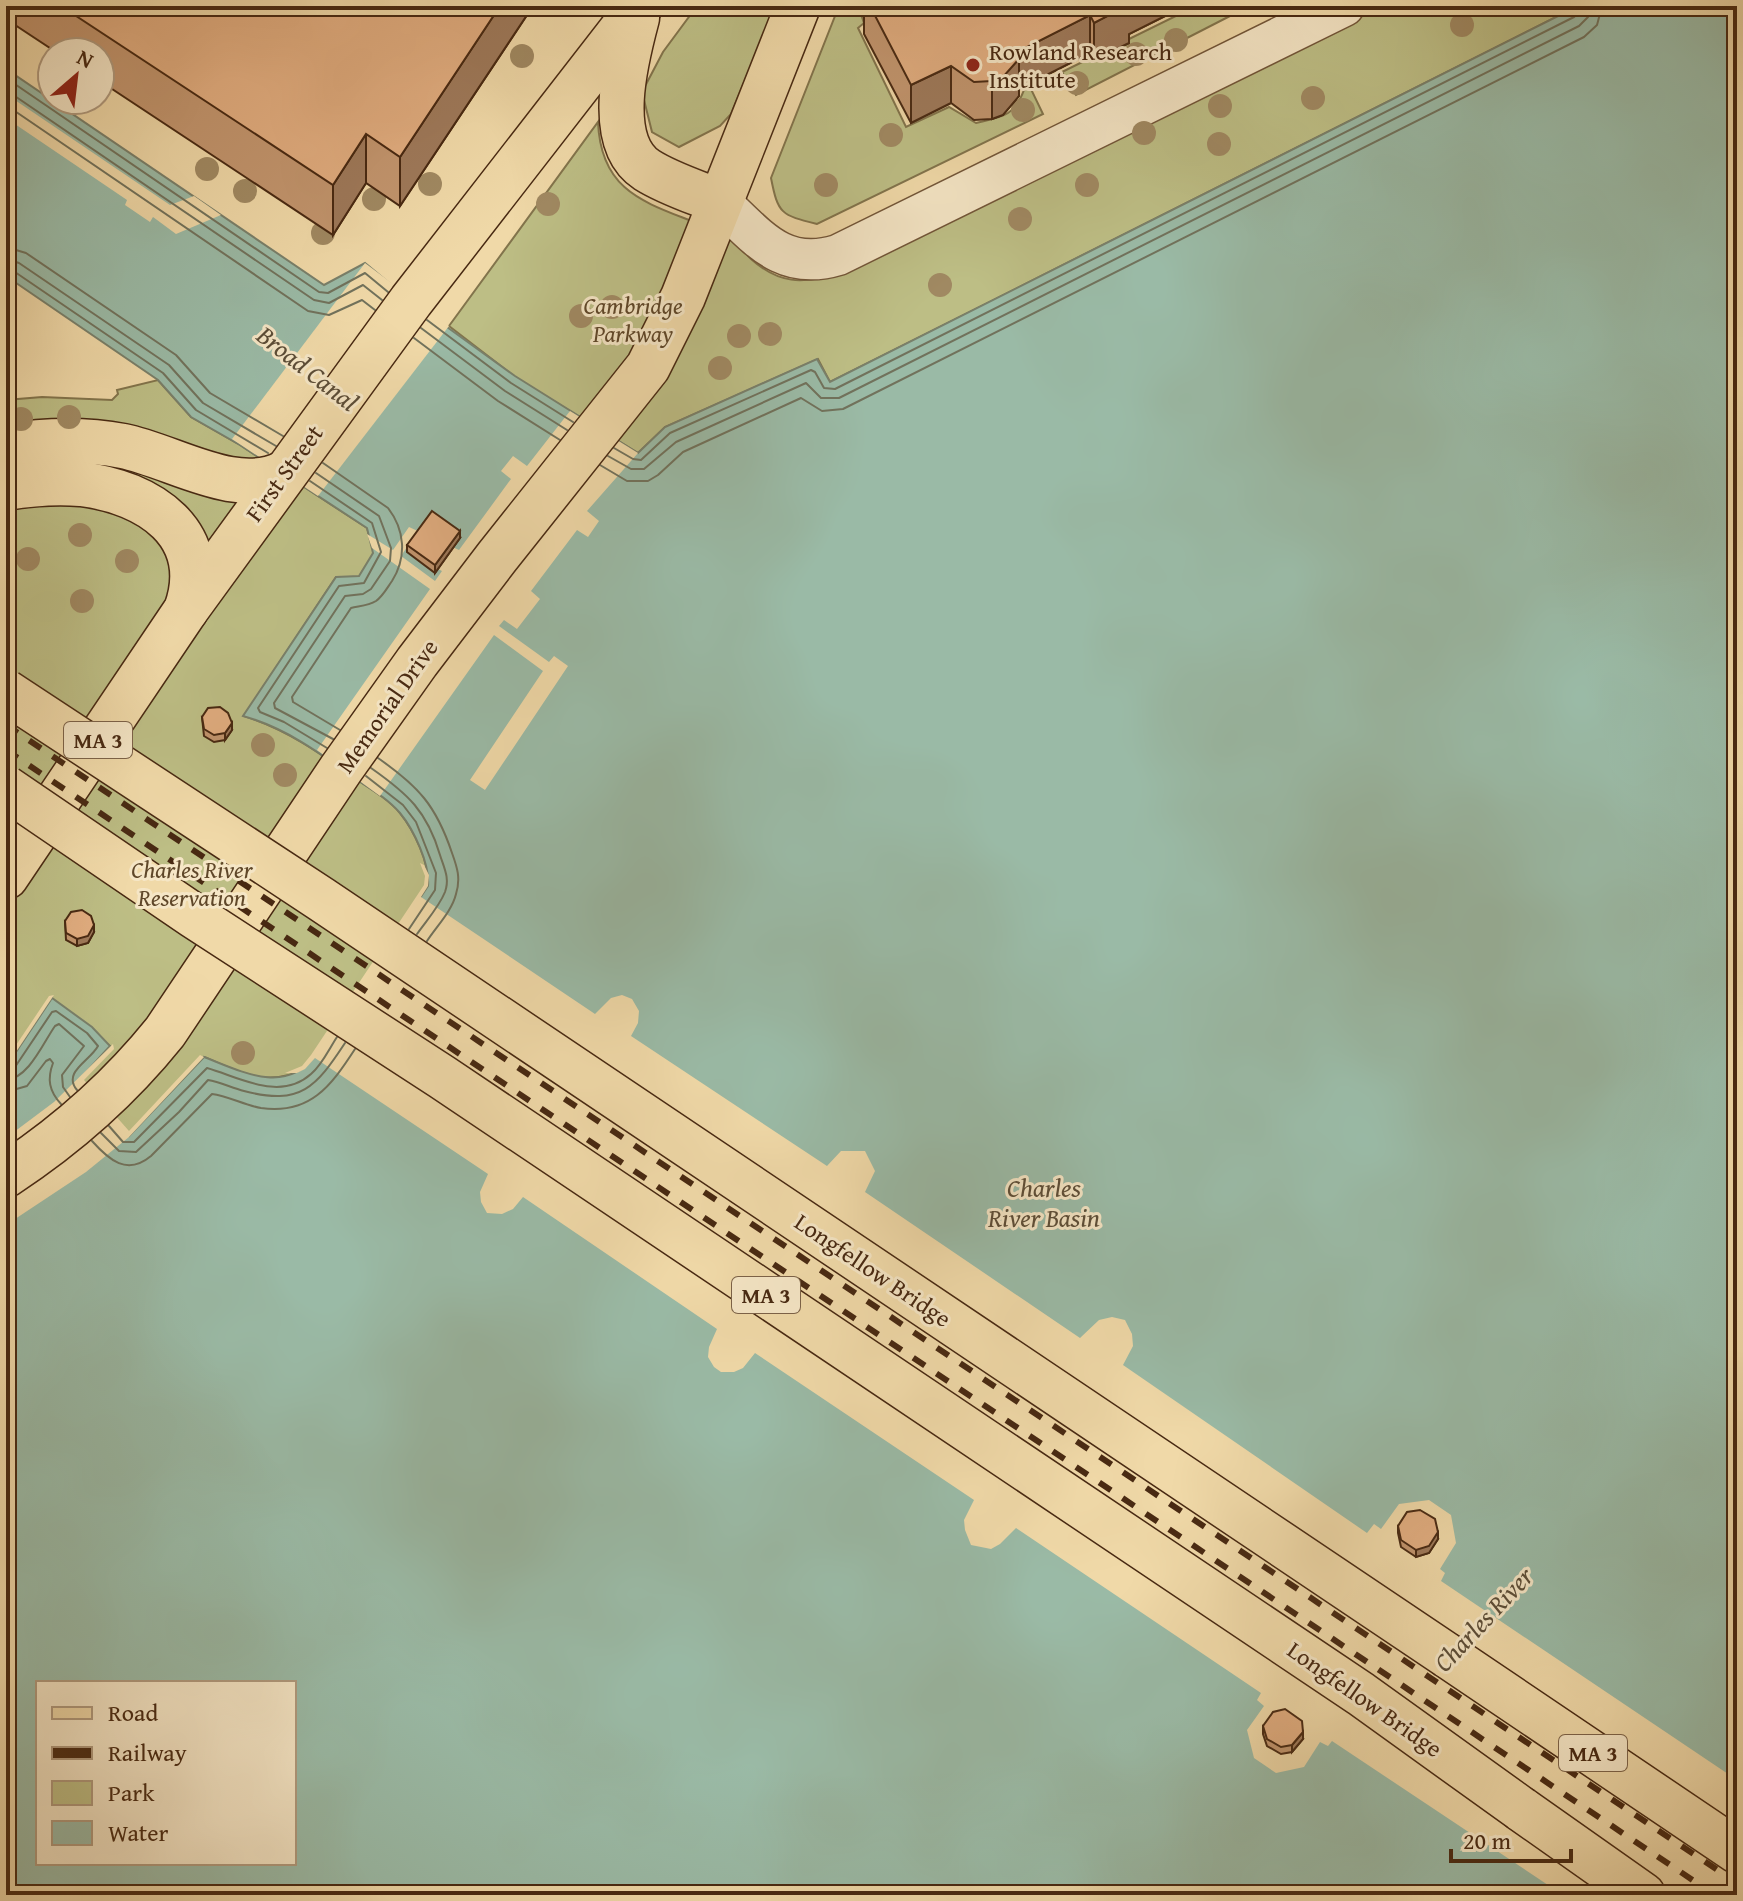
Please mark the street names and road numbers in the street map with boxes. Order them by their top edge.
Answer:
street label: First Street [237,417,331,529]
street label: Memorial Drive [328,632,446,780]
road number: MA 3 [64,722,132,758]
street label: Longfellow Bridge [788,1205,958,1335]
road number: MA 3 [732,1277,800,1313]
street label: Longfellow Bridge [1280,1632,1450,1766]
road number: MA 3 [1559,1735,1627,1771]

